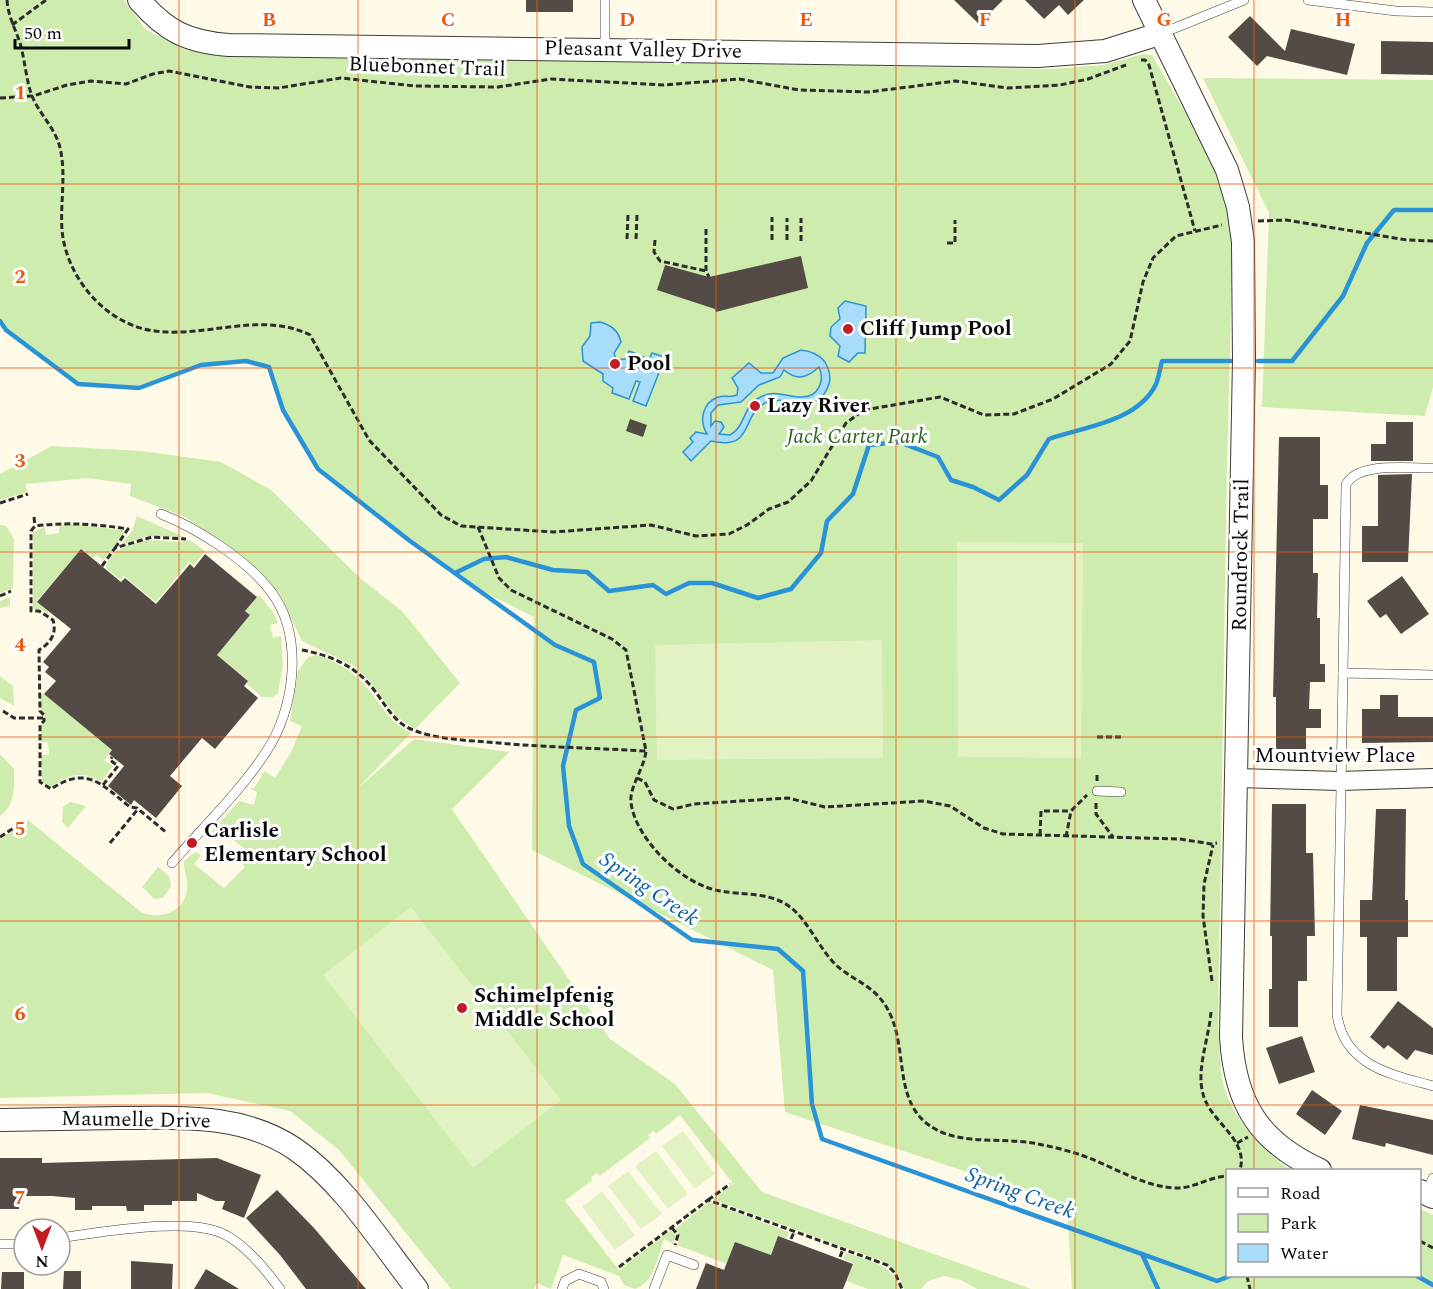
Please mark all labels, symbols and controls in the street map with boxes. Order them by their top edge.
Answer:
text: B [262,5,276,35]
text: C [441,5,455,35]
text: D [619,5,635,35]
text: E [799,5,813,35]
text: F [979,5,991,35]
text: G [1156,5,1172,35]
text: H [1335,5,1351,35]
scale bar [15,12,129,50]
text: 50 m [24,20,62,47]
street label: Pleasant Valley Drive [544,32,742,68]
street label: Bluebonnet Trail [348,48,506,86]
text: 1 [14,78,26,108]
text: 2 [14,262,26,292]
place label: Cliff Jump Pool [860,313,1012,345]
marker: Cliff Jump Pool [841,322,855,336]
place label: Pool [627,348,671,380]
marker: Pool [608,357,622,371]
place label: Lazy River [767,390,869,422]
marker: Lazy River [748,399,762,413]
park label: Jack Carter Park [784,421,928,453]
text: 3 [14,446,26,476]
street label: Roundrock Trail [1224,478,1258,632]
text: 4 [14,630,26,660]
street label: Mountview Place [1255,740,1415,772]
text: 5 [14,814,26,844]
place label: Carlisle Elementary School [204,815,387,871]
marker: Carlisle Elementary School [185,836,199,850]
water label: Spring Creek [593,843,705,935]
place label: Schimelpfenig Middle School [474,980,614,1036]
text: 6 [14,999,26,1029]
marker: Schimelpfenig Middle School [455,1001,469,1015]
street label: Maumelle Drive [61,1103,211,1137]
water label: Spring Creek [961,1158,1079,1228]
legend [1226,1169,1421,1277]
text: Road [1280,1180,1321,1207]
text: 7 [14,1183,26,1213]
text: Park [1280,1210,1317,1237]
north arrow [12,1217,72,1277]
text: Water [1280,1240,1328,1267]
text: N [35,1249,49,1273]

